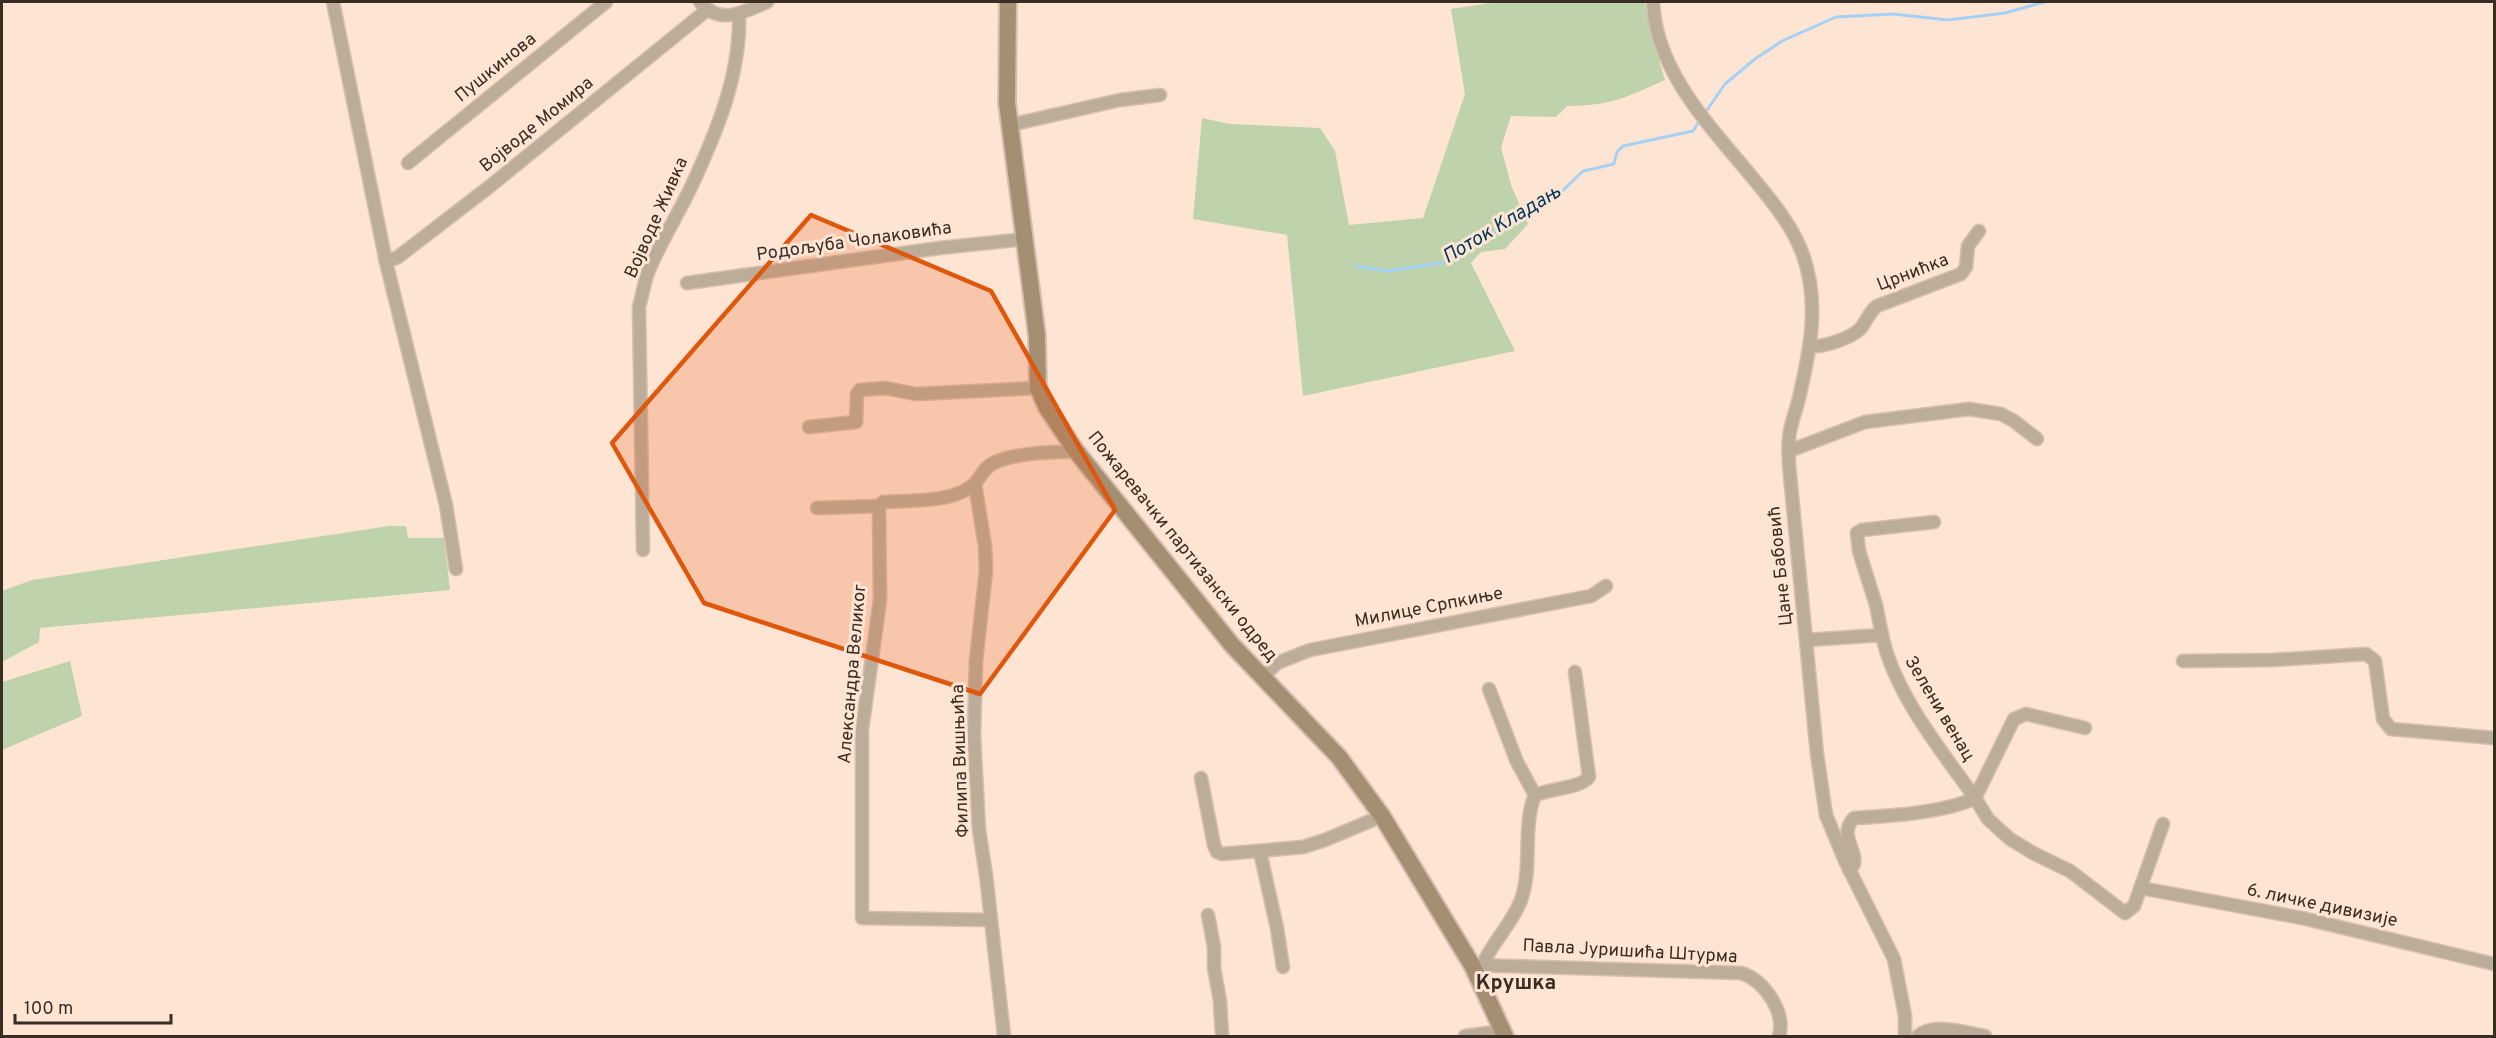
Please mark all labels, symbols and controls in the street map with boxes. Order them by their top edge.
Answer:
street label: Пушкинова [451,28,541,108]
street label: Војводе Момира [475,72,599,178]
street label: Војводе Живка [620,154,694,282]
water label: Поток Кладањ [1438,179,1566,271]
street label: Родољуба Чолаковића [755,217,953,267]
street label: Црнићка [1874,249,1952,297]
street label: Пожаревачки партизански одред [1082,427,1282,667]
street label: Цане Бабовић [1763,505,1799,627]
street label: Милице Српкиње [1353,582,1505,634]
street label: Александра Великог [834,583,872,765]
street label: Зелени венац [1898,652,1980,766]
street label: Филипа Вишњића [947,684,975,838]
street label: 6. личке дивизије [2244,879,2400,933]
street label: Павла Јуришића Штурма [1522,935,1738,969]
district label: Крушка [1476,970,1556,997]
scale bar [15,987,171,1025]
text: 100 m [24,998,73,1021]

